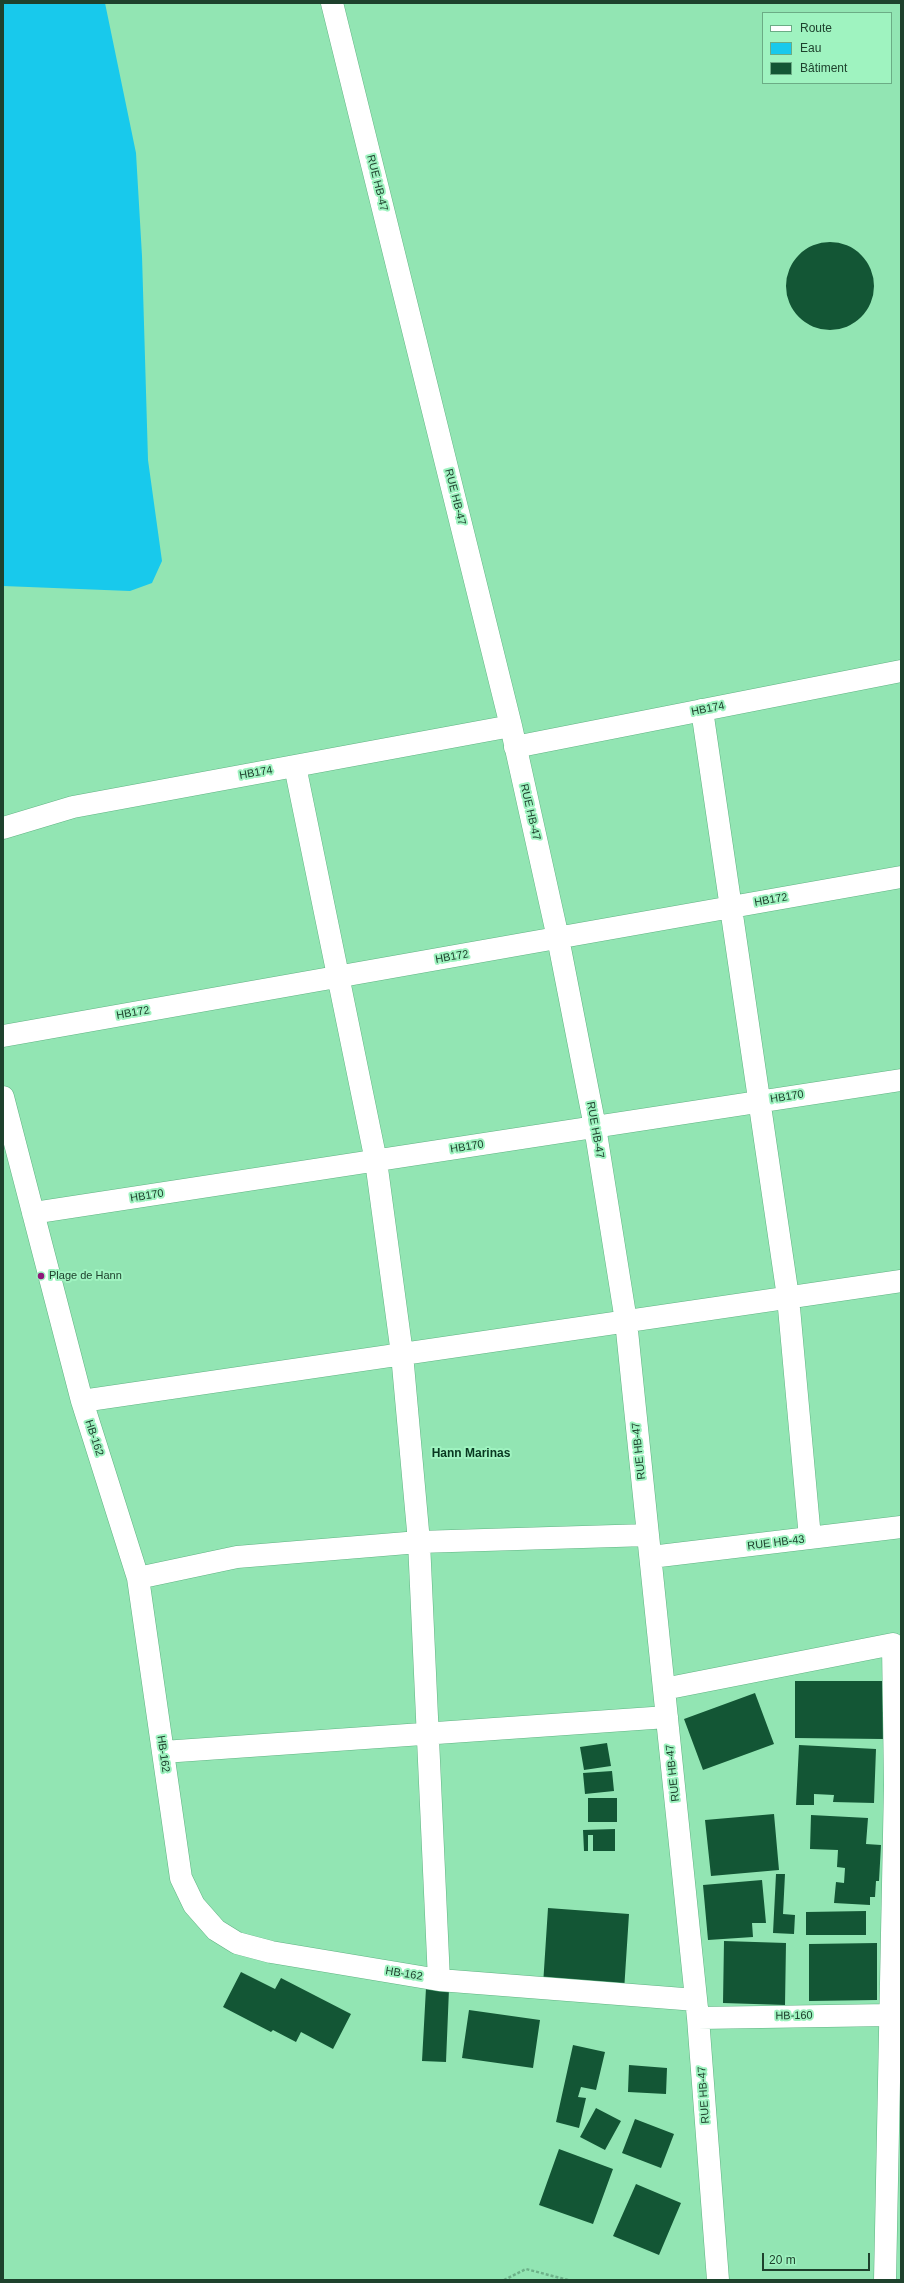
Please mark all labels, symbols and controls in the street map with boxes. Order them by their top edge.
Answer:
legend [762,12,892,84]
text: Route [800,21,832,35]
text: Eau [800,41,821,55]
text: Bâtiment [800,61,847,75]
street label: RUE HB-47 [364,154,390,212]
street label: RUE HB-47 [442,468,468,526]
street label: HB174 [690,699,726,719]
street label: HB174 [238,764,274,782]
street label: RUE HB-47 [517,783,543,841]
street label: HB172 [753,891,789,909]
street label: HB172 [434,948,470,966]
street label: HB172 [115,1004,151,1022]
street label: HB170 [769,1088,805,1106]
street label: RUE HB-47 [584,1101,606,1159]
street label: HB170 [449,1138,485,1156]
street label: HB170 [129,1187,165,1205]
place label: Plage de Hann [49,1269,122,1283]
marker: Plage de Hann [36,1271,46,1281]
street label: HB-162 [82,1418,106,1458]
street label: RUE HB-47 [629,1422,649,1480]
district label: Hann Marinas [432,1447,510,1461]
street label: RUE HB-43 [747,1533,805,1553]
street label: HB-162 [154,1735,172,1773]
street label: RUE HB-47 [663,1744,683,1802]
street label: HB-162 [385,1965,423,1983]
street label: HB-160 [775,2009,813,2023]
street label: RUE HB-47 [695,2066,713,2124]
scale bar [764,2245,872,2271]
text: 20 m [769,2253,796,2267]

